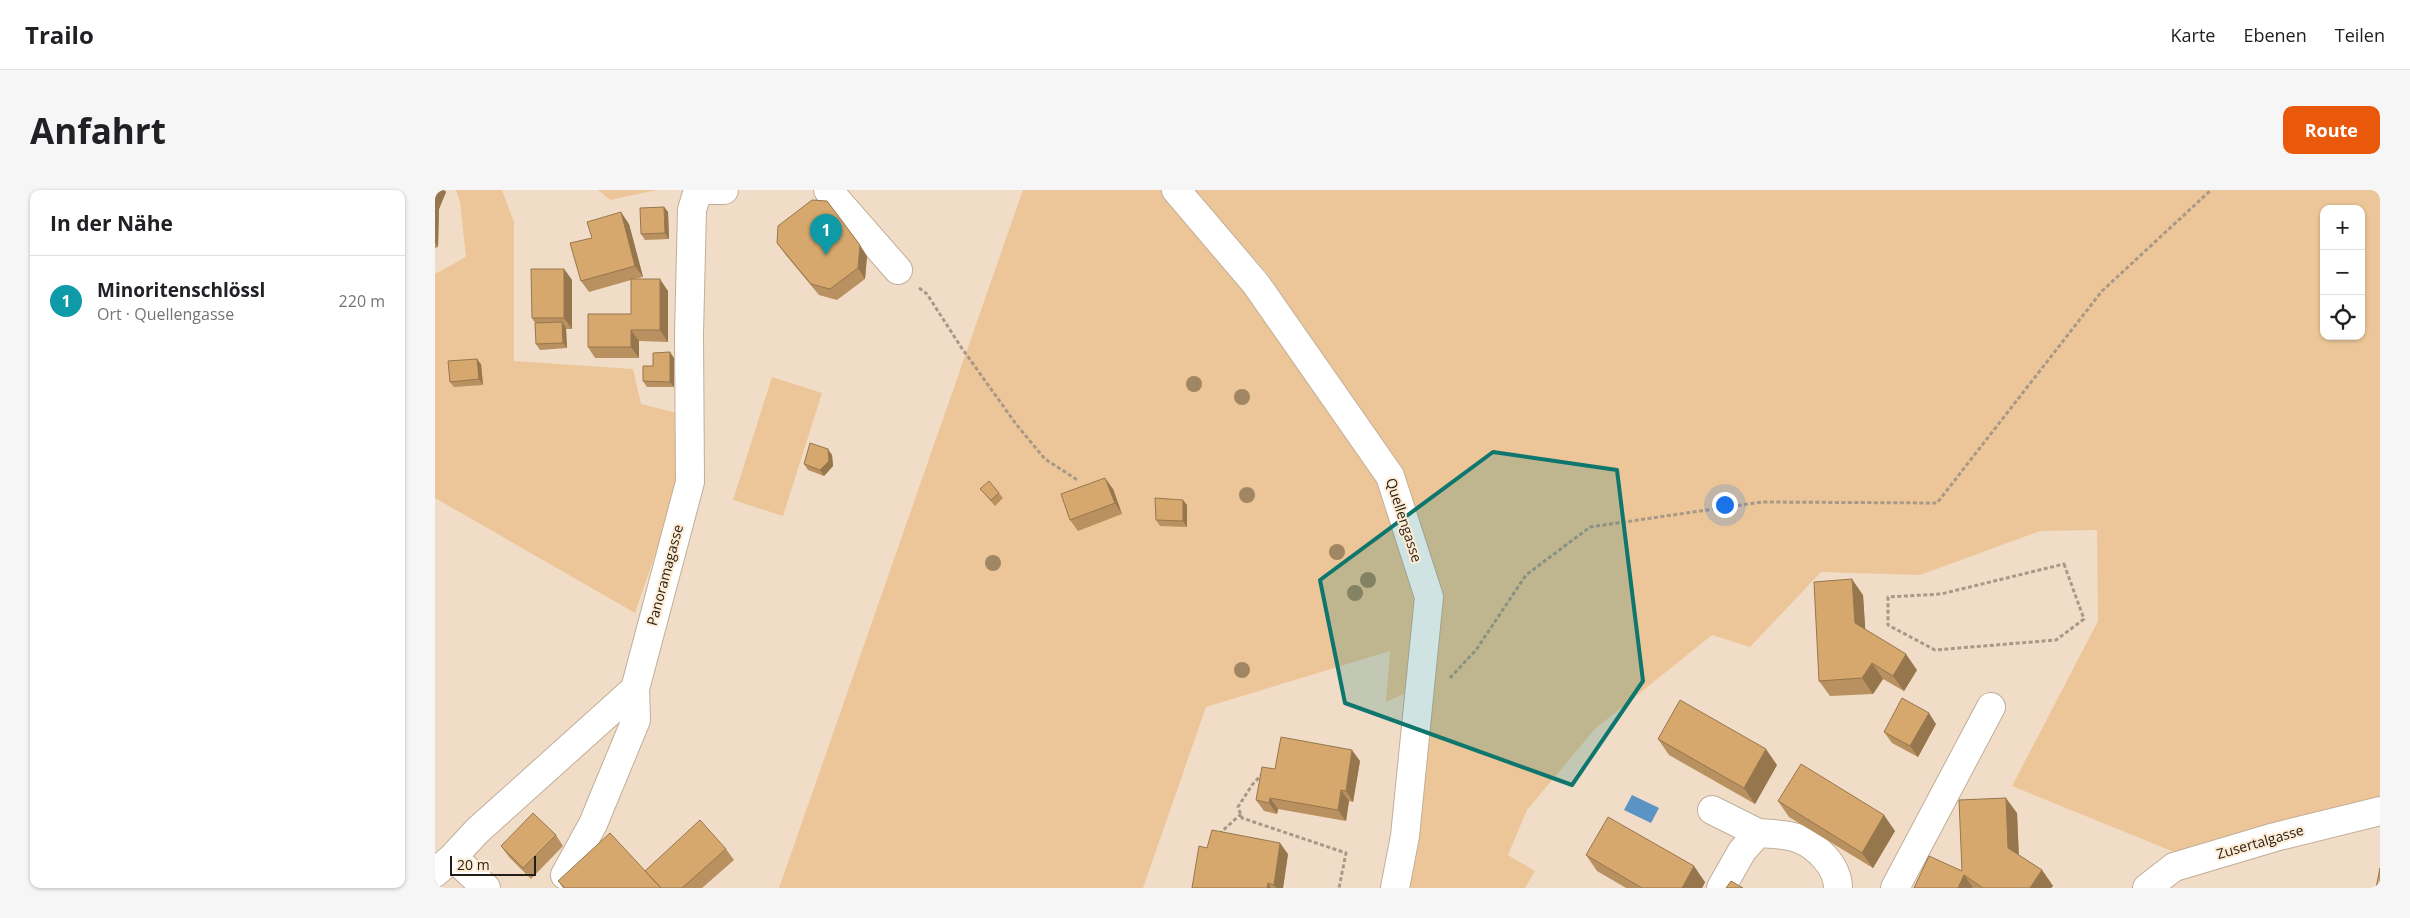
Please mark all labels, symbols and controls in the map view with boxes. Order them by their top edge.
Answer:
text: Trailo [25,18,94,51]
text: Karte [2171,23,2215,47]
text: Ebenen [2243,23,2307,47]
text: Teilen [2335,23,2385,47]
button: Route [2283,106,2380,154]
text: Anfahrt [30,107,166,154]
map controls [2320,205,2365,340]
button: + [2320,205,2365,250]
text: In der Nähe [50,209,173,237]
pin: 1 [810,214,842,255]
button: − [2320,250,2365,295]
text: Minoritenschlössl [97,277,265,303]
text: 1 [61,290,71,312]
text: 220 m [339,290,385,312]
button: locate [2320,295,2365,340]
text: Ort · Quellengasse [97,303,234,325]
street label: Quellengasse [1382,475,1427,564]
your location [1712,492,1738,518]
street label: Panoramagasse [642,522,687,628]
street label: Zusertalgasse [2214,820,2306,863]
scale bar [450,853,536,876]
text: 20 m [457,855,490,874]

